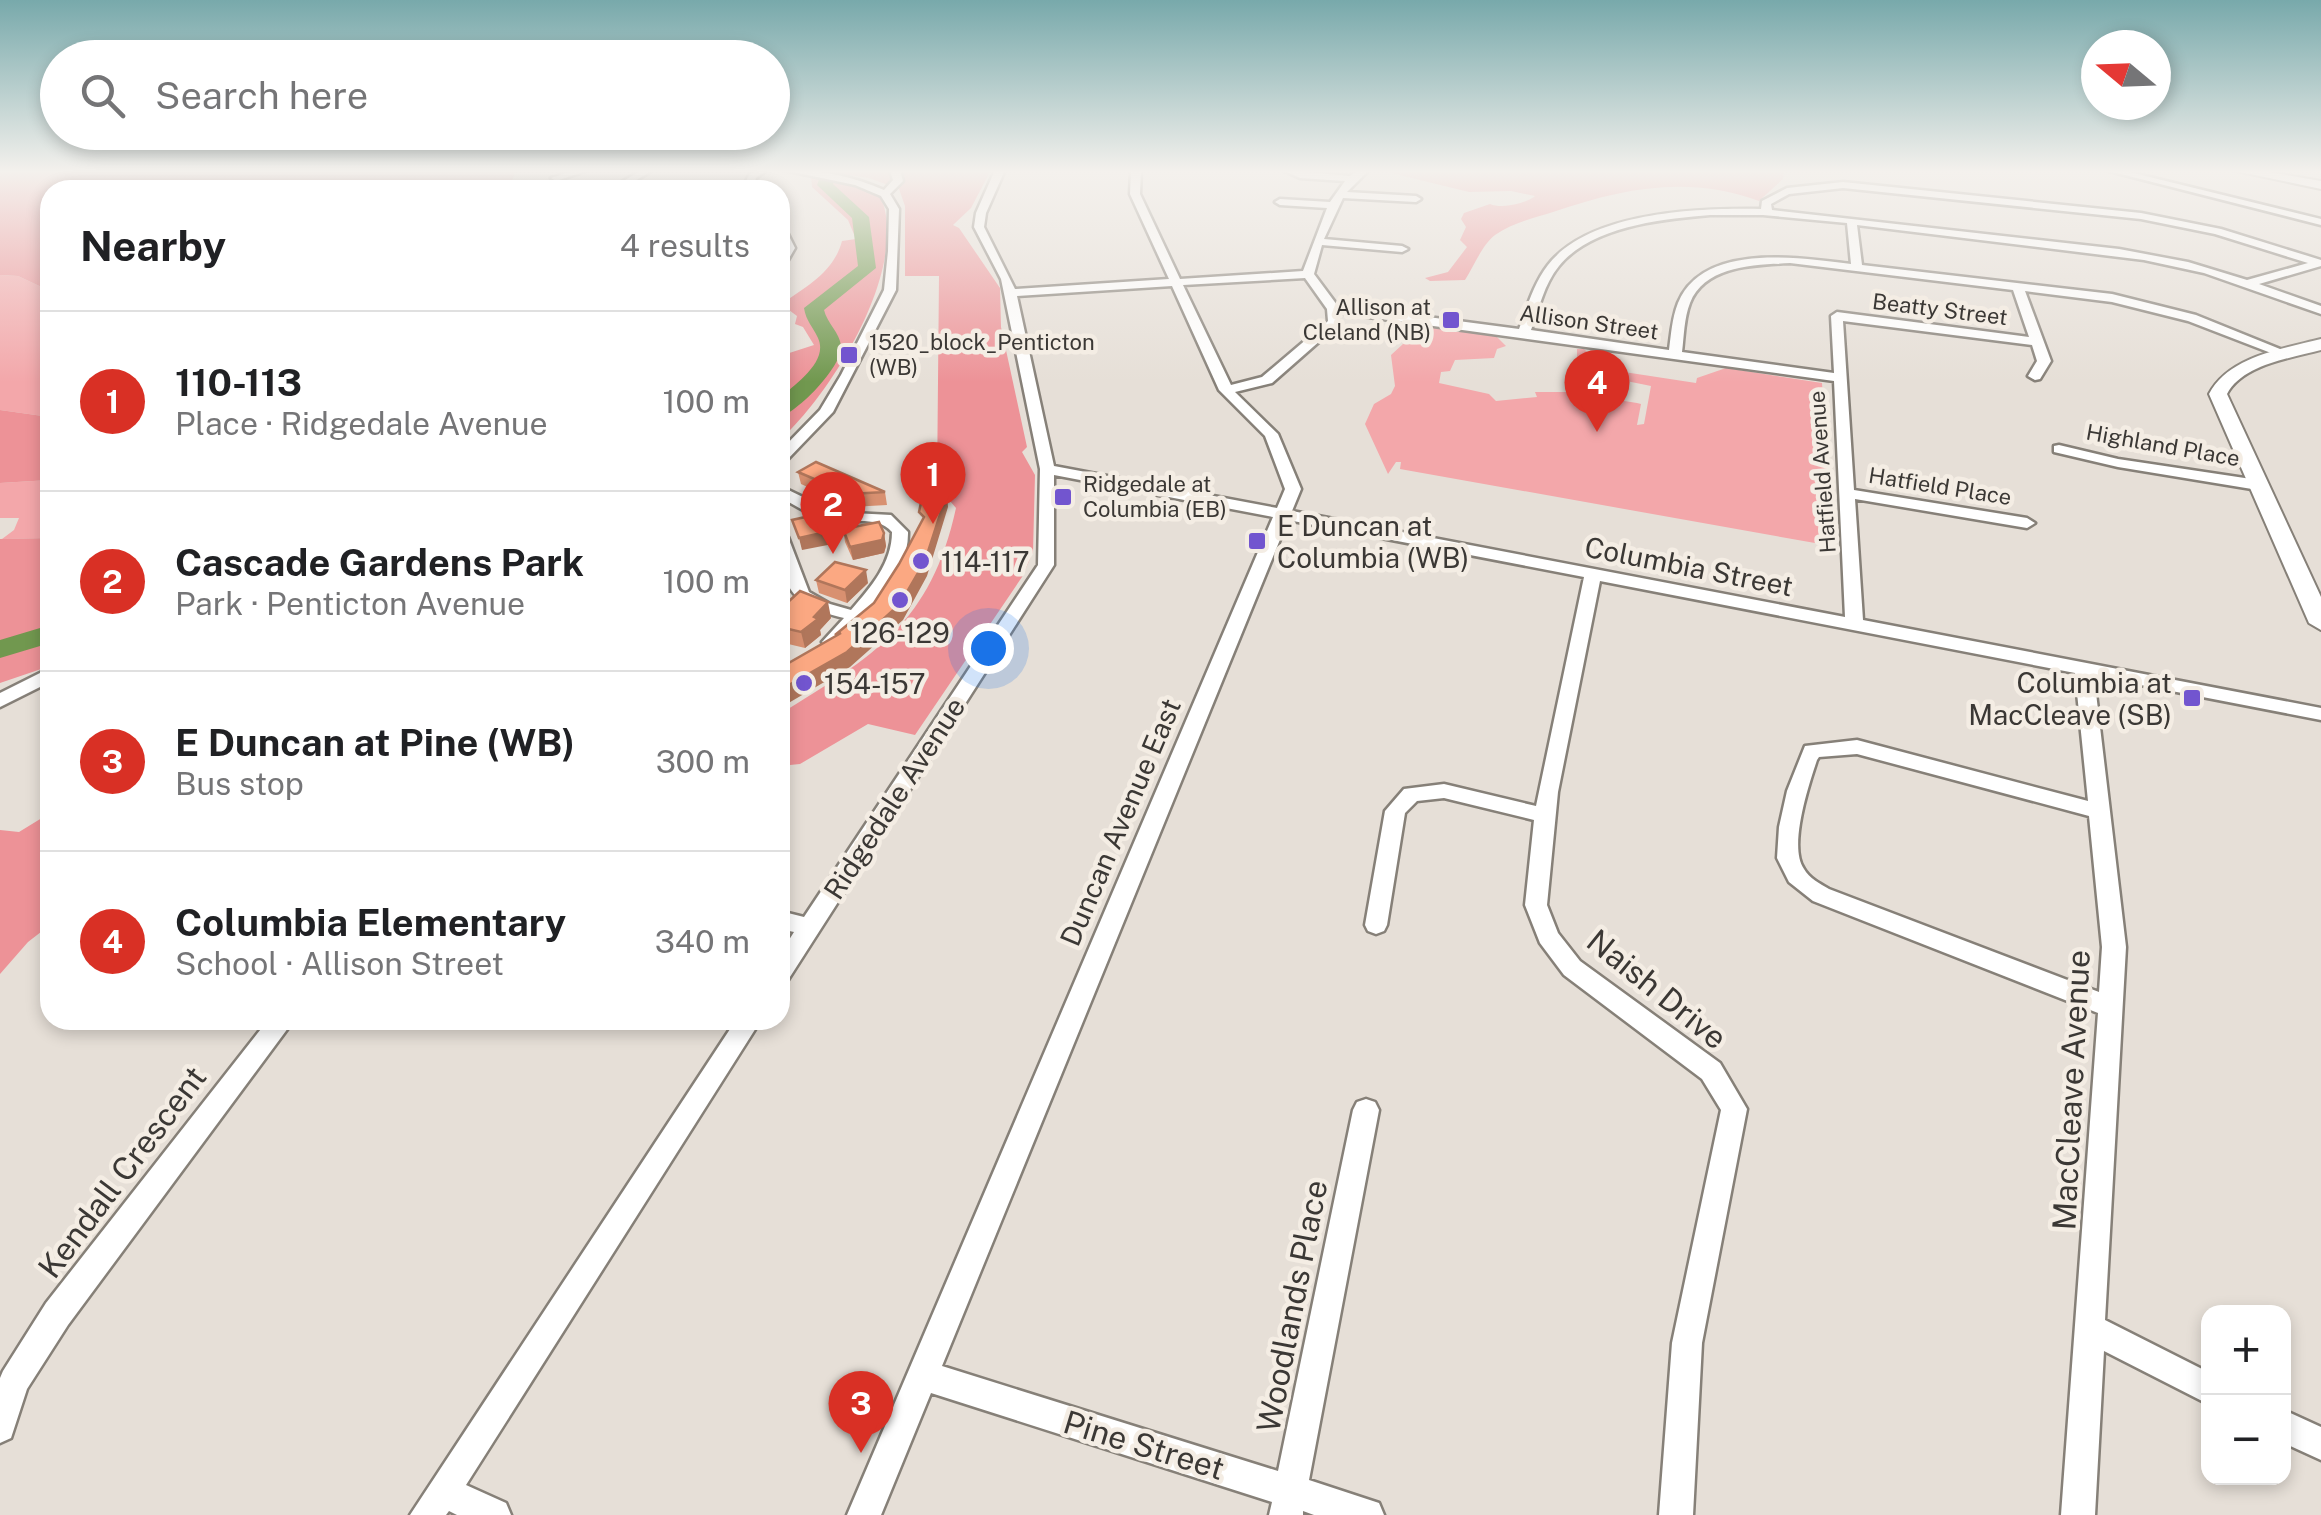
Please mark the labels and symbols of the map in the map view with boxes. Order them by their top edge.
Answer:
north arrow [2081,30,2171,120]
street label: Beatty Street [1871,288,2009,330]
place label: Allison at Cleland (NB) [1303,294,1431,345]
street label: Allison Street [1518,299,1660,345]
marker: Allison at Cleland (NB) [1440,309,1462,331]
place label: 1520_block_Penticton (WB) [869,329,1095,380]
marker: 1520_block_Penticton (WB) [838,344,860,366]
pin: 4 [1564,350,1630,432]
street label: Hatfield Avenue [1803,390,1841,554]
street label: Highland Place [2084,419,2242,471]
pin: 1 [900,442,966,524]
street label: Hatfield Place [1867,462,2013,510]
place label: Ridgedale at Columbia (EB) [1083,471,1227,522]
pin: 2 [800,472,866,554]
marker: Ridgedale at Columbia (EB) [1052,486,1074,508]
place label: E Duncan at Columbia (WB) [1277,509,1469,574]
marker: E Duncan at Columbia (WB) [1246,530,1268,552]
street label: Columbia Street [1582,530,1796,602]
place label: 114-117 [941,545,1029,578]
marker: 114-117 [910,550,932,572]
marker: 126-129 [889,589,911,611]
place label: 126-129 [850,616,950,649]
your location [963,623,1014,674]
place label: Columbia at MacCleave (SB) [1968,666,2172,731]
place label: 154-157 [824,667,926,700]
marker: 154-157 [793,672,815,694]
marker: Columbia at MacCleave (SB) [2181,687,2203,709]
street label: Ridgedale Avenue [816,691,972,905]
street label: Duncan Avenue East [1053,693,1187,951]
street label: Naish Drive [1580,922,1734,1056]
street label: MacCleave Avenue [2045,949,2097,1231]
street label: Kendall Crescent [30,1059,214,1285]
street label: Woodlands Place [1249,1177,1335,1435]
pin: 3 [828,1370,894,1453]
street label: Pine Street [1059,1403,1229,1487]

